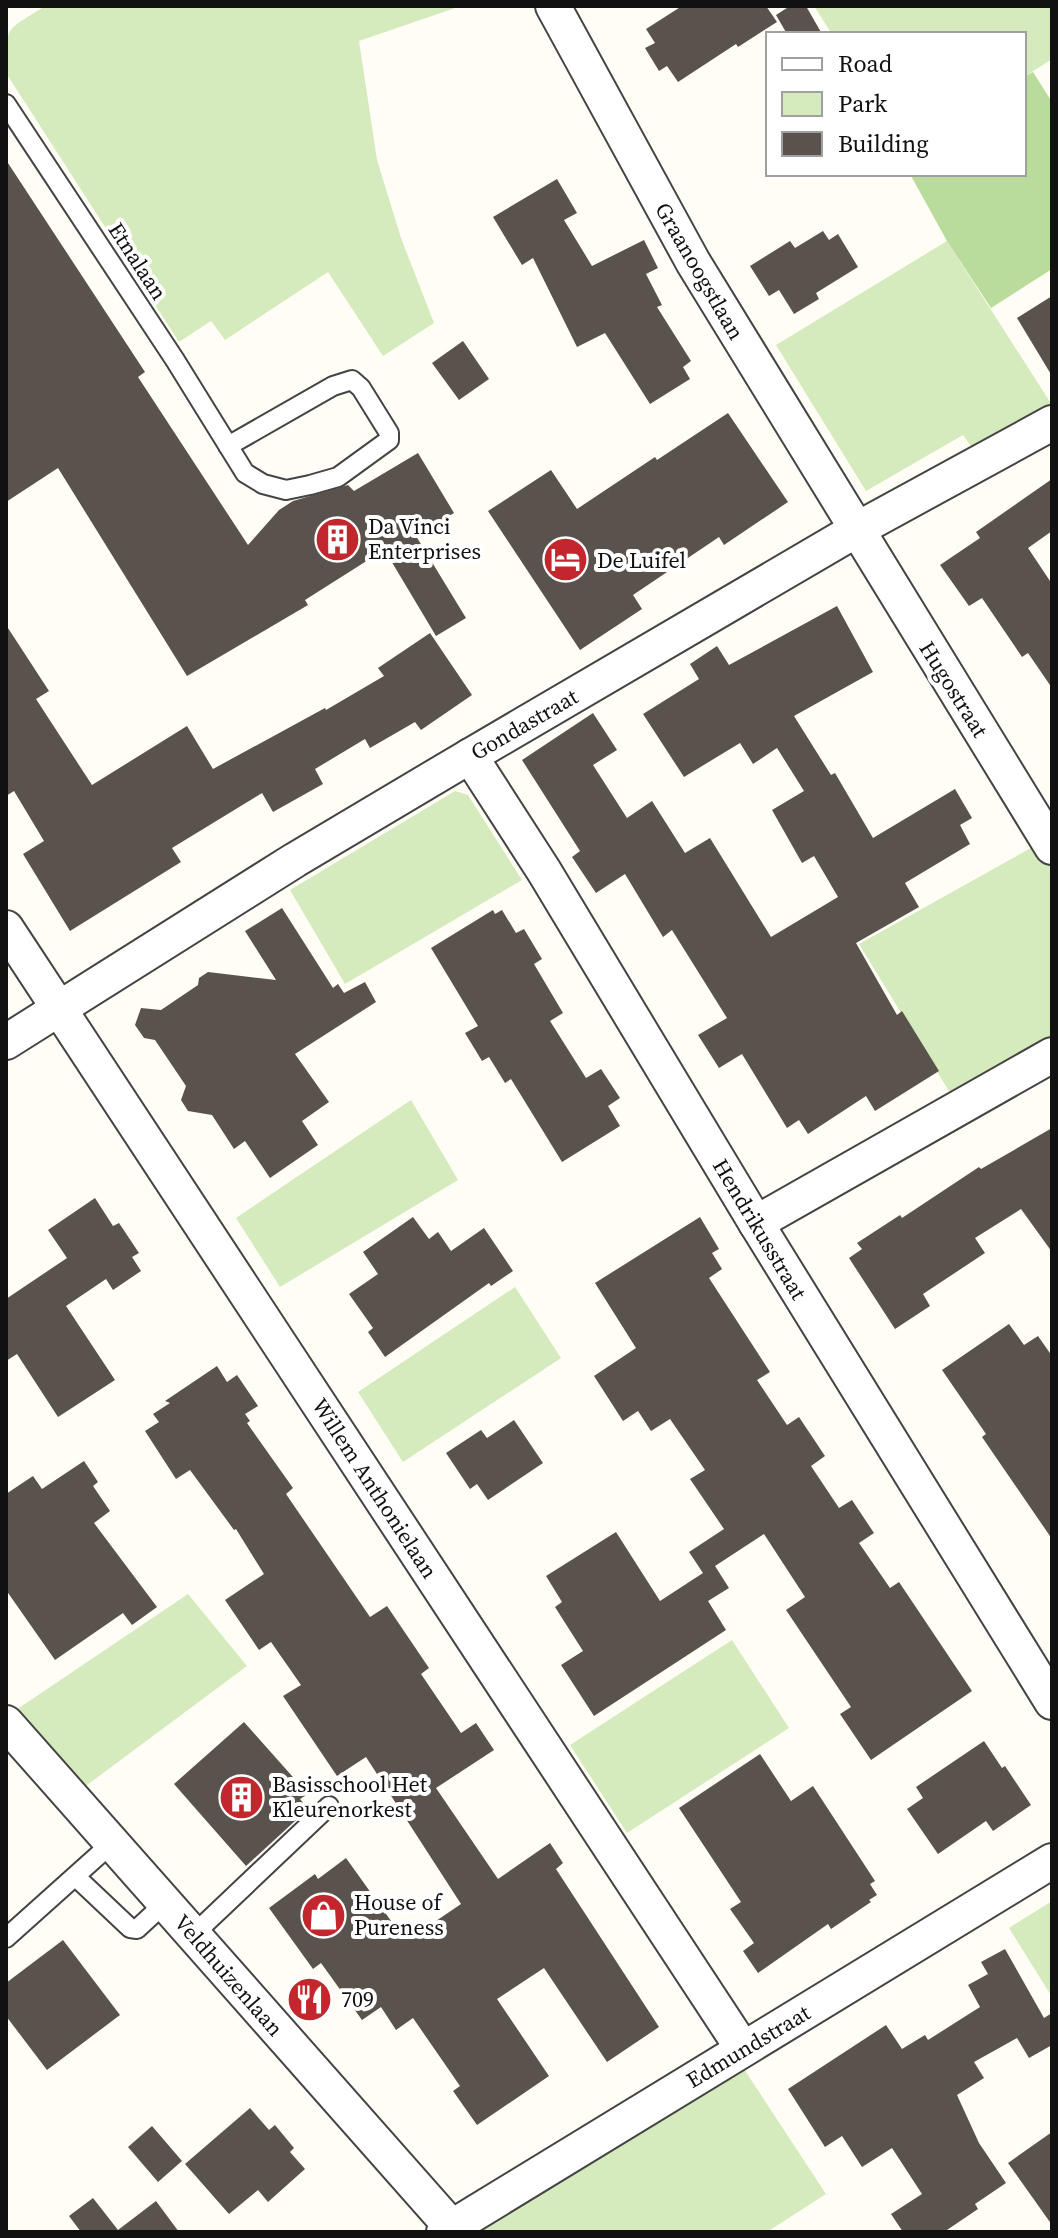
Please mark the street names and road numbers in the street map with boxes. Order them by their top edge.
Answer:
street label: Graanoogstlaan [649,197,751,345]
street label: Etnalaan [102,216,174,306]
street label: Hugostraat [913,635,996,743]
street label: Gondastraat [465,681,584,767]
street label: Hendrikusstraat [706,1153,814,1306]
street label: Willem Anthonielaan [305,1392,445,1584]
street label: Veldhuizenlaan [168,1908,290,2042]
street label: Edmundstraat [681,1997,816,2095]

